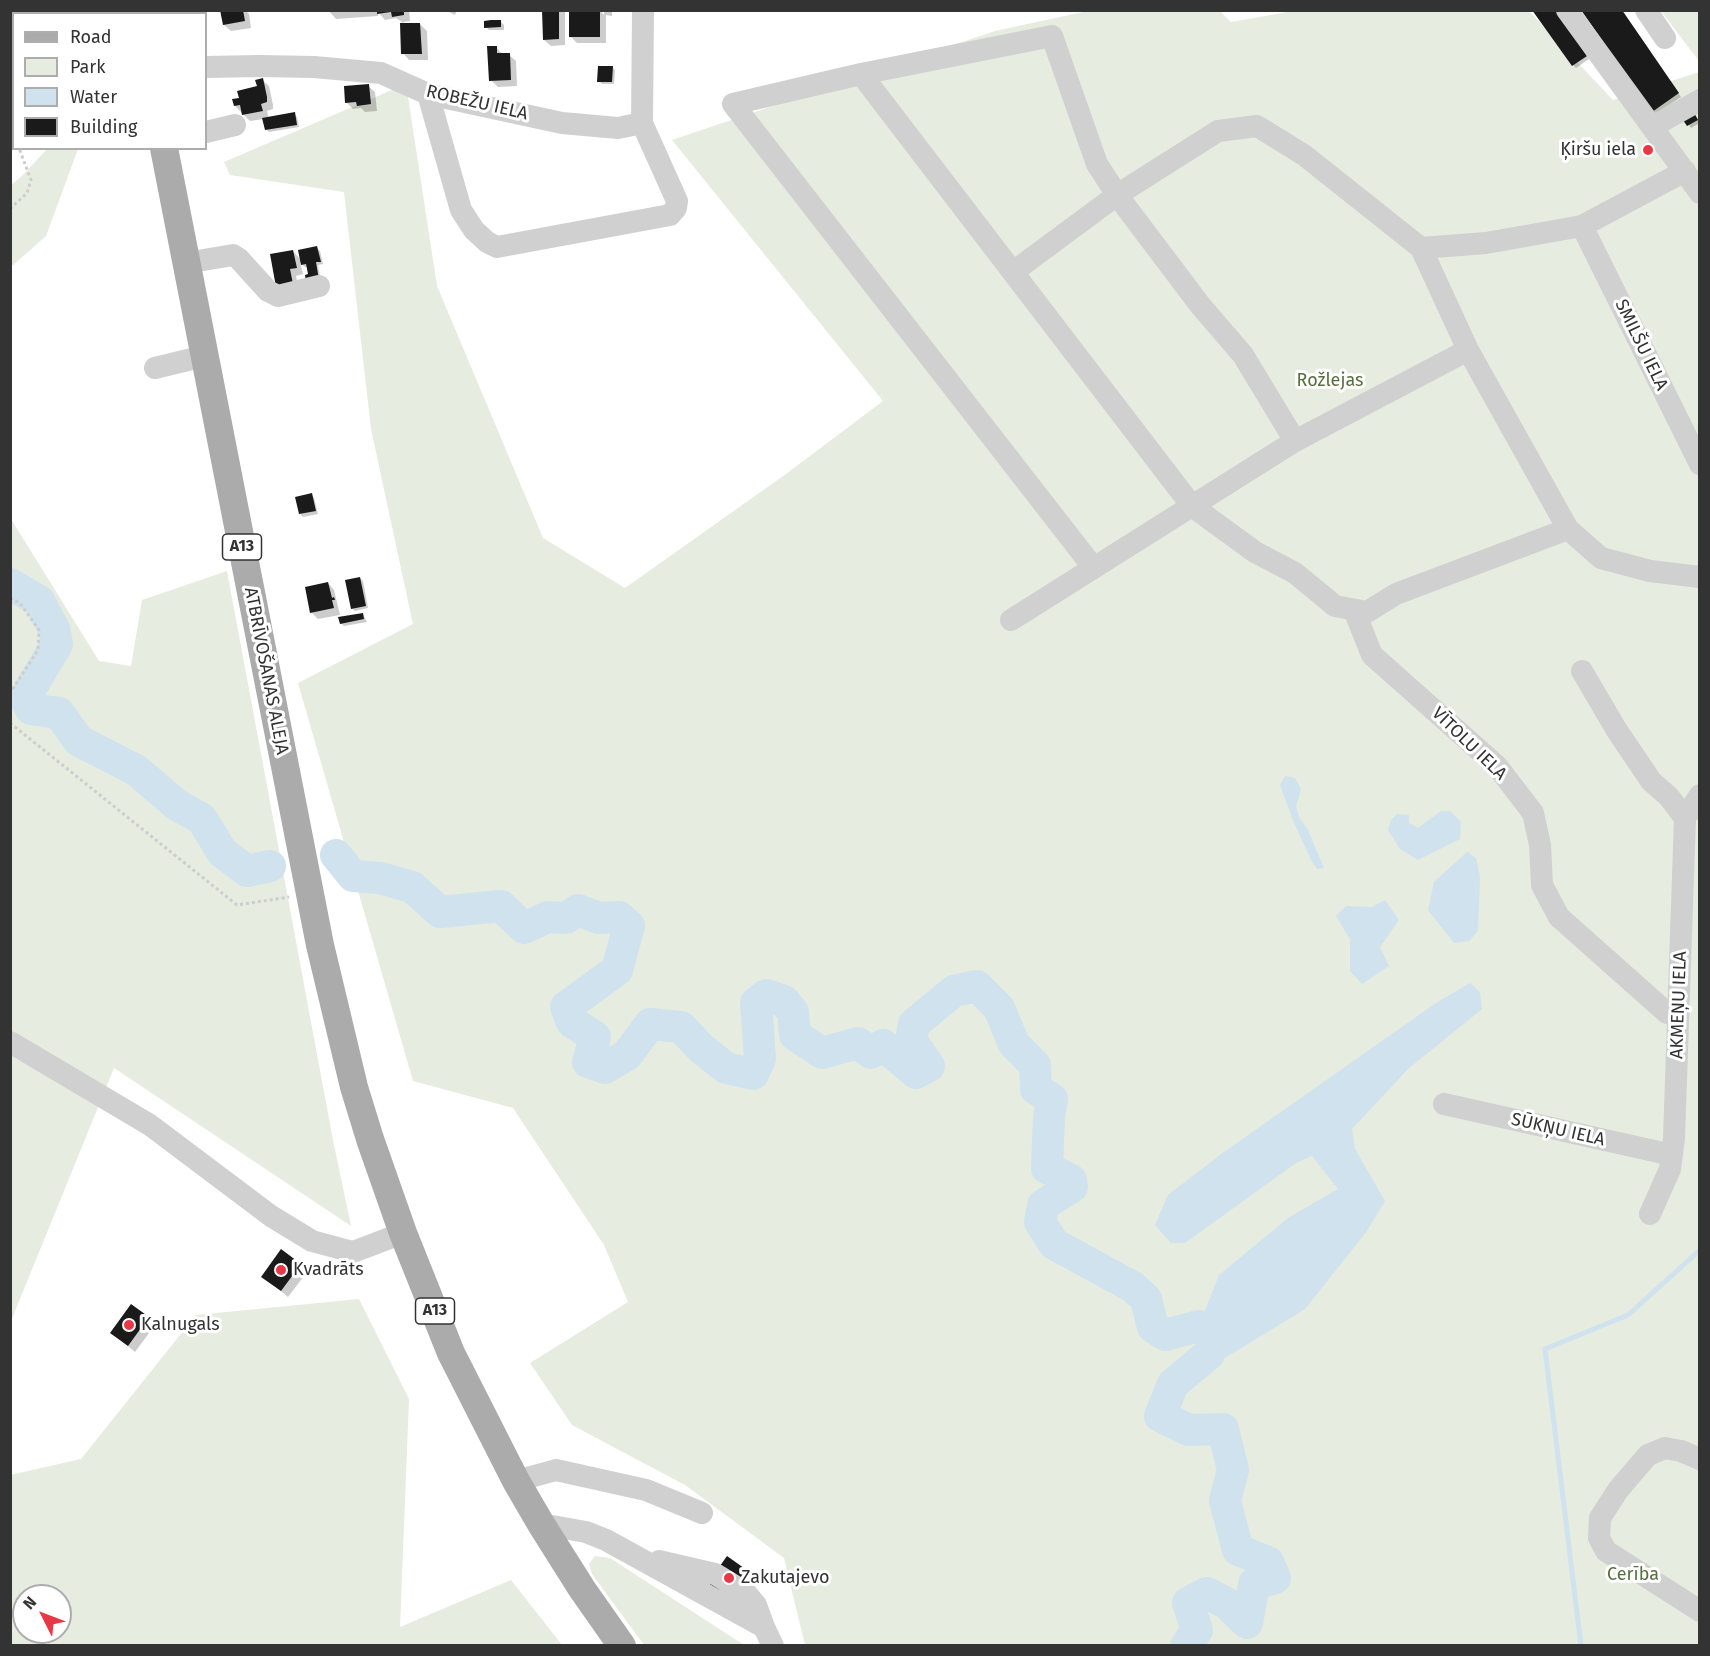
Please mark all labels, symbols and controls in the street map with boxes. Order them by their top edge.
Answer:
legend [12,12,207,150]
text: Road [70,26,112,48]
text: Park [70,56,105,78]
street label: ROBEŽU IELA [424,81,530,125]
text: Water [70,86,117,108]
text: Building [70,116,137,138]
place label: Ķiršu iela [1560,139,1636,161]
marker: Ķiršu iela [1641,143,1655,157]
street label: SMILŠU IELA [1610,296,1672,394]
park label: Rožlejas [1297,370,1363,392]
road number: A13 [222,534,262,560]
street label: ATBRĪVOŠANAS ALEJA [239,585,293,757]
street label: VĪTOLU IELA [1427,703,1511,785]
street label: AKMEŅU IELA [1666,951,1692,1059]
street label: SŪKŅU IELA [1509,1109,1607,1151]
place label: Kvadrāts [293,1259,364,1281]
marker: Kvadrāts [274,1263,288,1277]
road number: A13 [416,1298,454,1324]
place label: Kalnugals [141,1314,220,1336]
marker: Kalnugals [122,1318,136,1332]
park label: Cerība [1607,1564,1659,1586]
place label: Zakutajevo [741,1567,830,1589]
marker: Zakutajevo [722,1571,736,1585]
north arrow [12,1584,72,1644]
text: N [19,1593,40,1613]

